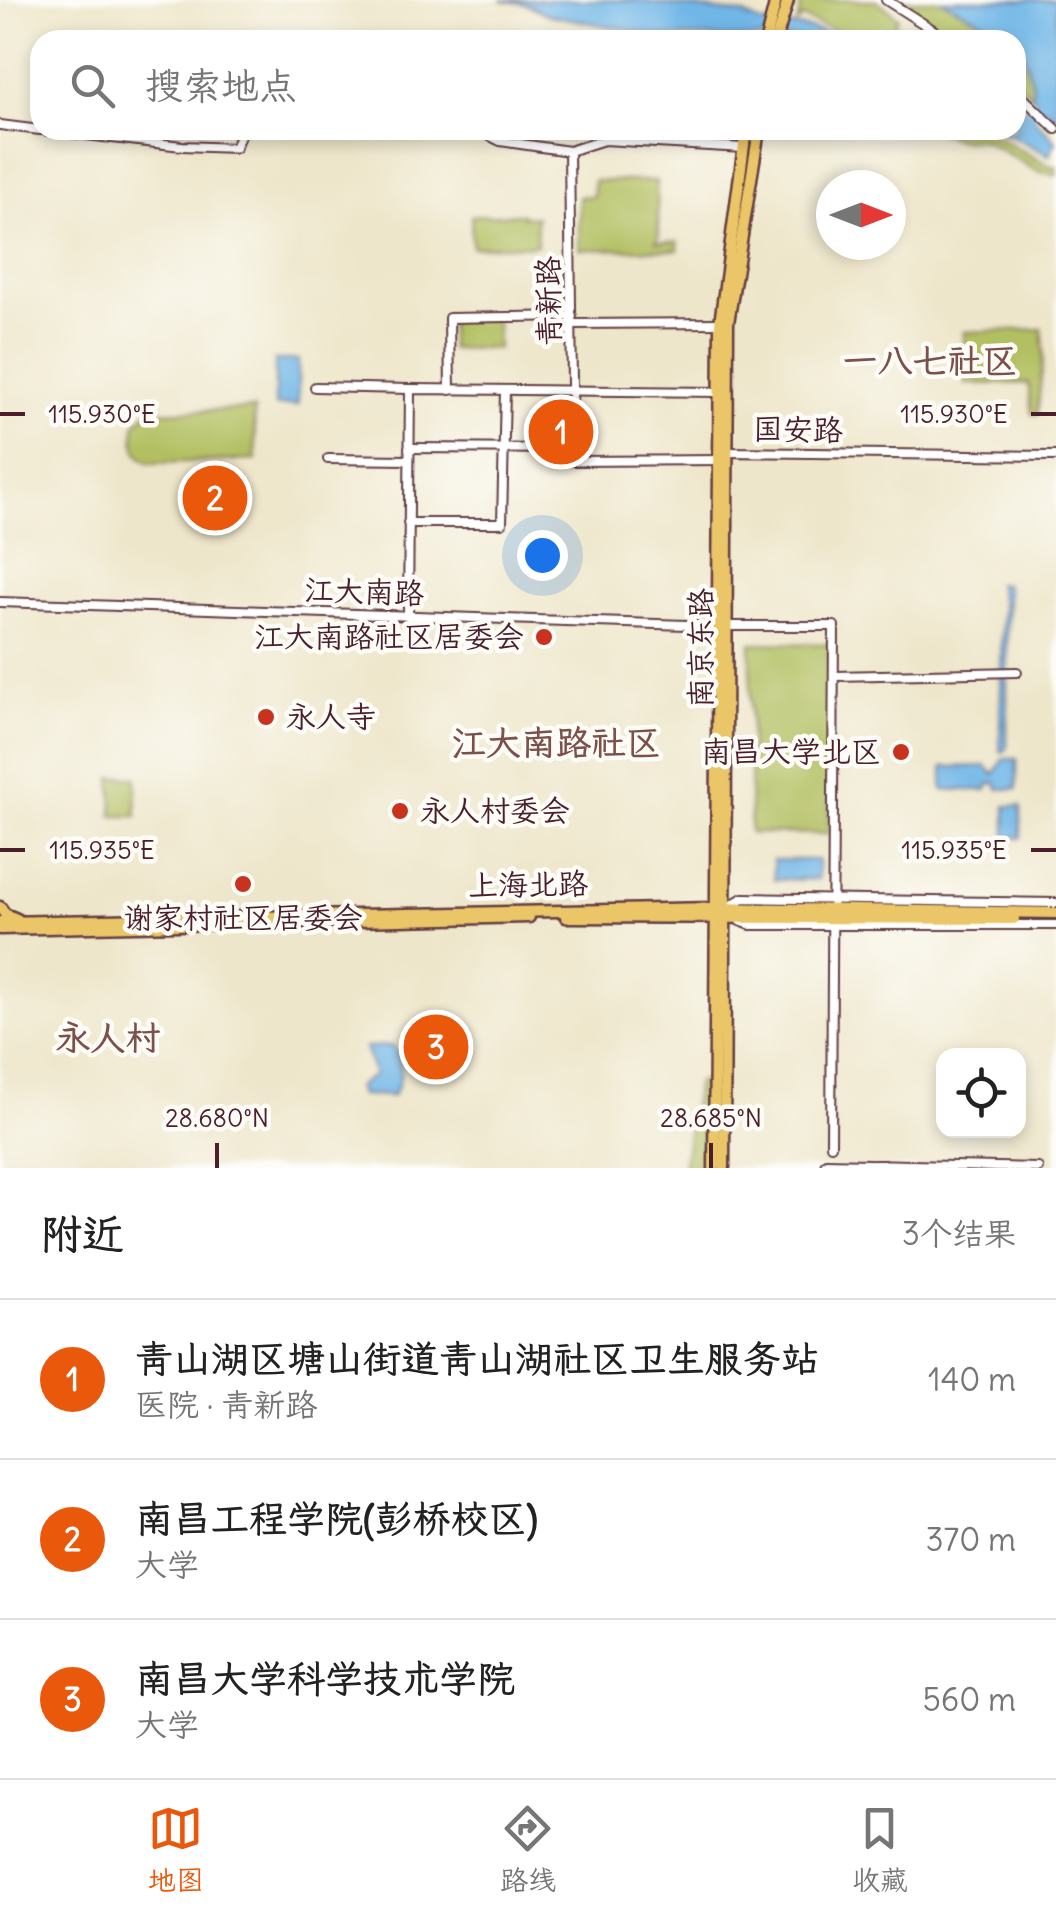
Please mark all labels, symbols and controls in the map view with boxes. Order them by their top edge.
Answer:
search box [30,30,1026,140]
icon: search [65,58,120,113]
text: 搜索地点 [145,62,297,109]
north arrow [816,170,906,260]
street label: 青新路 [528,256,568,346]
district label: 一八七社区 [842,338,1018,382]
pin: 1 [528,394,594,470]
text: 115.930°E [48,398,156,430]
text: 115.930°E [900,398,1008,430]
street label: 国安路 [753,409,843,449]
pin: 2 [182,460,248,536]
your location [517,530,568,581]
street label: 江大南路 [303,570,425,612]
street label: 南京东路 [681,588,719,708]
place label: 江大南路社区居委会 [254,617,524,655]
marker: 江大南路社区居委会 [533,626,555,648]
place label: 永人寺 [286,697,376,735]
marker: 永人寺 [255,706,277,728]
district label: 江大南路社区 [451,720,661,764]
place label: 南昌大学北区 [701,732,881,770]
marker: 南昌大学北区 [890,741,912,763]
place label: 永人村委会 [420,791,570,829]
marker: 永人村委会 [389,800,411,822]
text: 115.935°E [49,834,155,866]
text: 115.935°E [901,834,1007,866]
street label: 上海北路 [468,864,588,904]
marker: 谢家村社区居委会 [232,873,254,895]
place label: 谢家村社区居委会 [123,898,363,936]
pin: 3 [404,1010,468,1084]
district label: 永人村 [55,1015,161,1059]
map controls [936,1048,1026,1138]
button: locate [936,1048,1026,1138]
text: 28.680°N [165,1102,269,1134]
text: 28.685°N [660,1102,762,1134]
text: 附近 [40,1208,124,1260]
text: 3个结果 [902,1213,1016,1254]
text: 青山湖区塘山街道青山湖社区卫生服务站 [135,1335,819,1382]
text: 1 [66,1359,79,1400]
text: 140 m [928,1359,1016,1400]
text: 医院 · 青新路 [135,1384,317,1425]
text: 南昌工程学院(彭桥校区) [135,1495,538,1542]
text: 2 [64,1519,81,1560]
text: 370 m [925,1519,1016,1560]
text: 大学 [135,1544,199,1585]
text: 南昌大学科学技术学院 [135,1655,515,1702]
text: 3 [63,1679,82,1720]
text: 560 m [922,1679,1016,1720]
text: 大学 [135,1704,199,1745]
tab: 地图 [148,1801,204,1898]
tab: 路线 [500,1801,556,1898]
tab: 收藏 [852,1801,908,1898]

